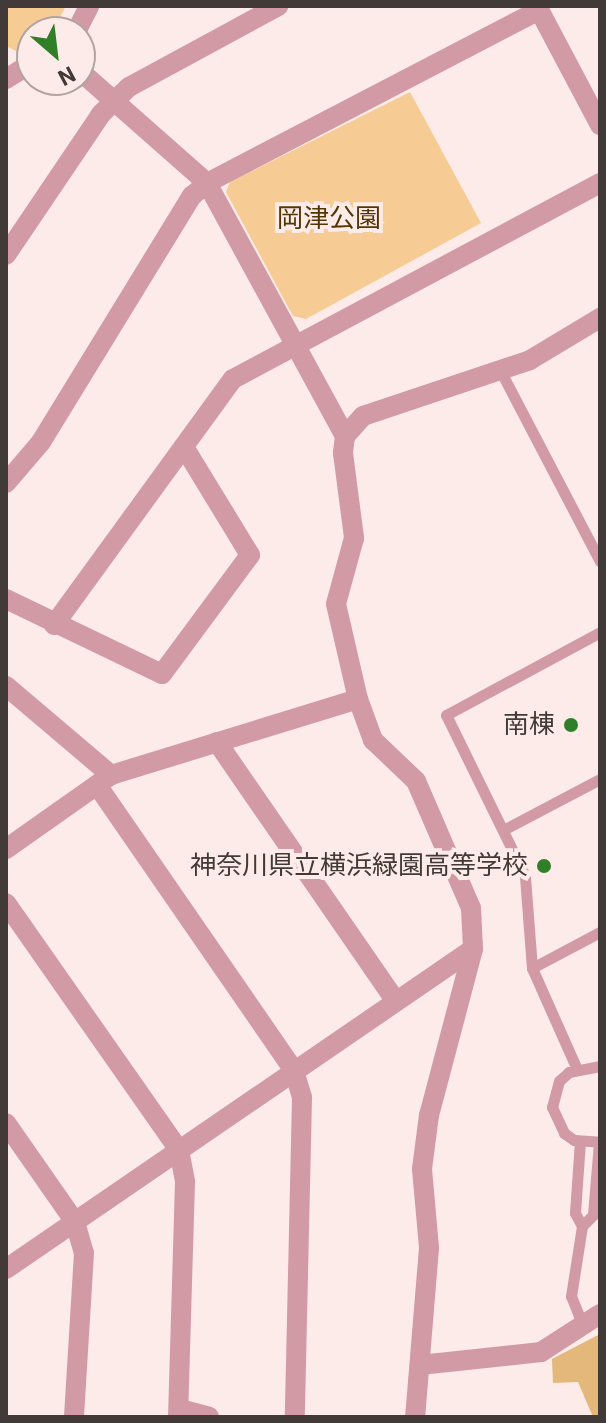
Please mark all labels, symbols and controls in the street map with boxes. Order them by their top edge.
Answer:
north arrow [16,16,96,96]
text: N [54,61,79,91]
park label: 岡津公園 [277,203,381,235]
place label: 南棟 [503,709,555,741]
marker: 南棟 [562,716,580,734]
place label: 神奈川県立横浜緑園高等学校 [190,850,528,882]
marker: 神奈川県立横浜緑園高等学校 [535,857,553,875]

